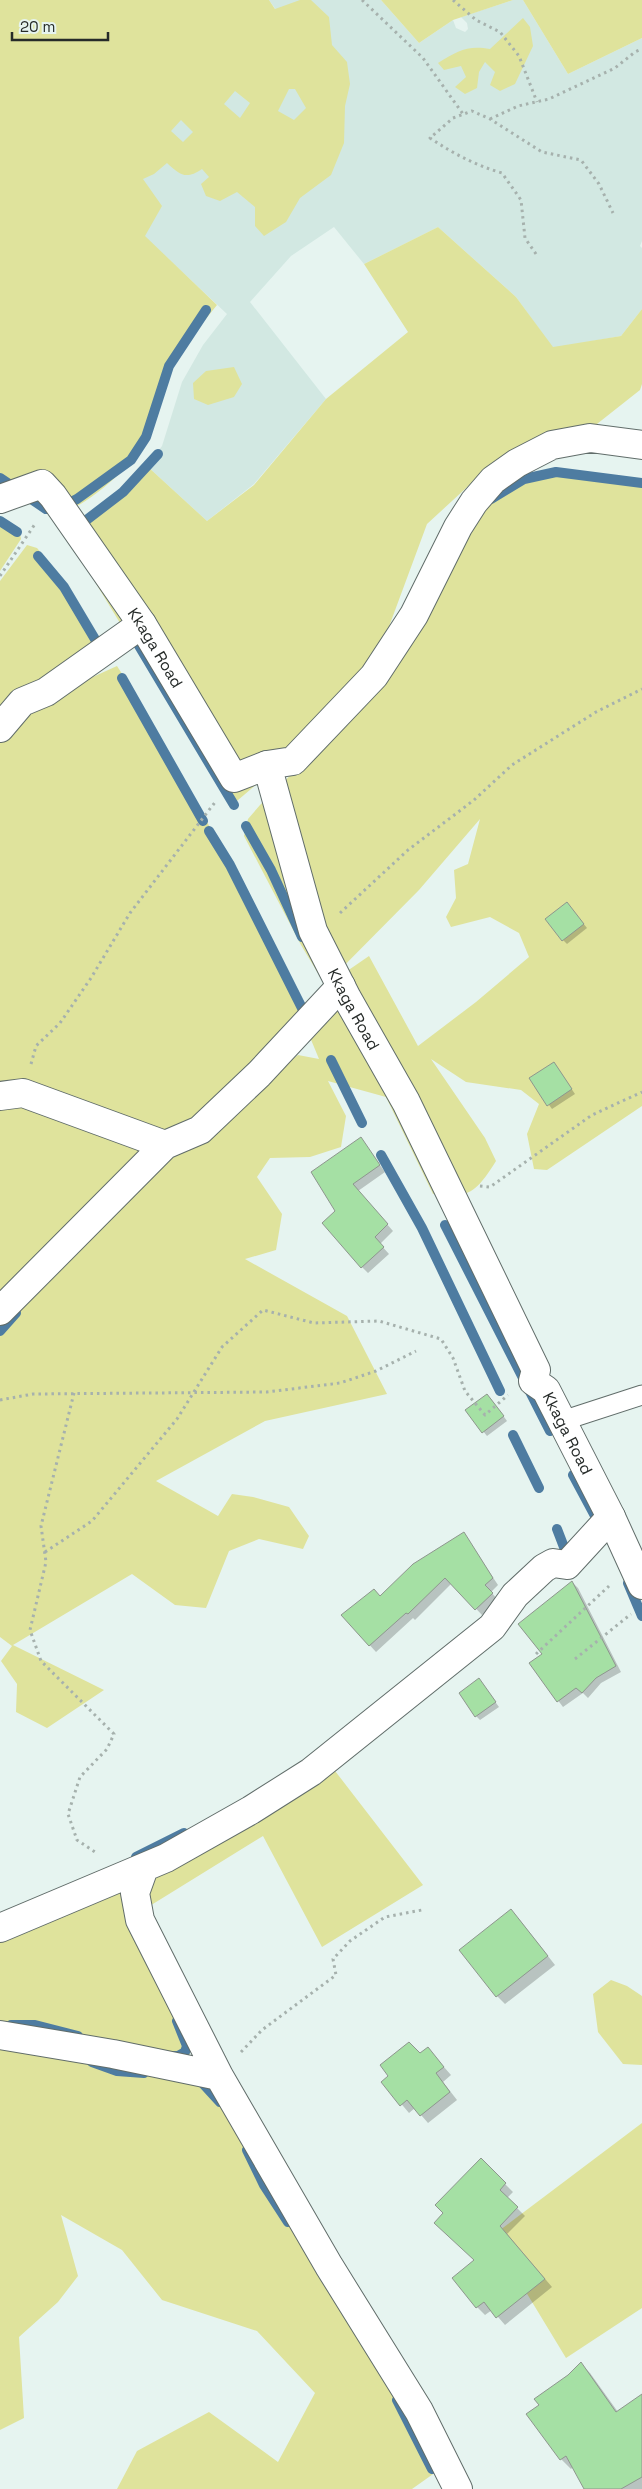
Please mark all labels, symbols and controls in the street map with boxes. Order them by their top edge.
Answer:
scale bar [12,10,109,42]
text: 20 m [20,17,55,36]
street label: Kkaga Road [123,604,188,692]
street label: Kkaga Road [323,965,384,1054]
street label: Kkaga Road [538,1388,597,1478]

